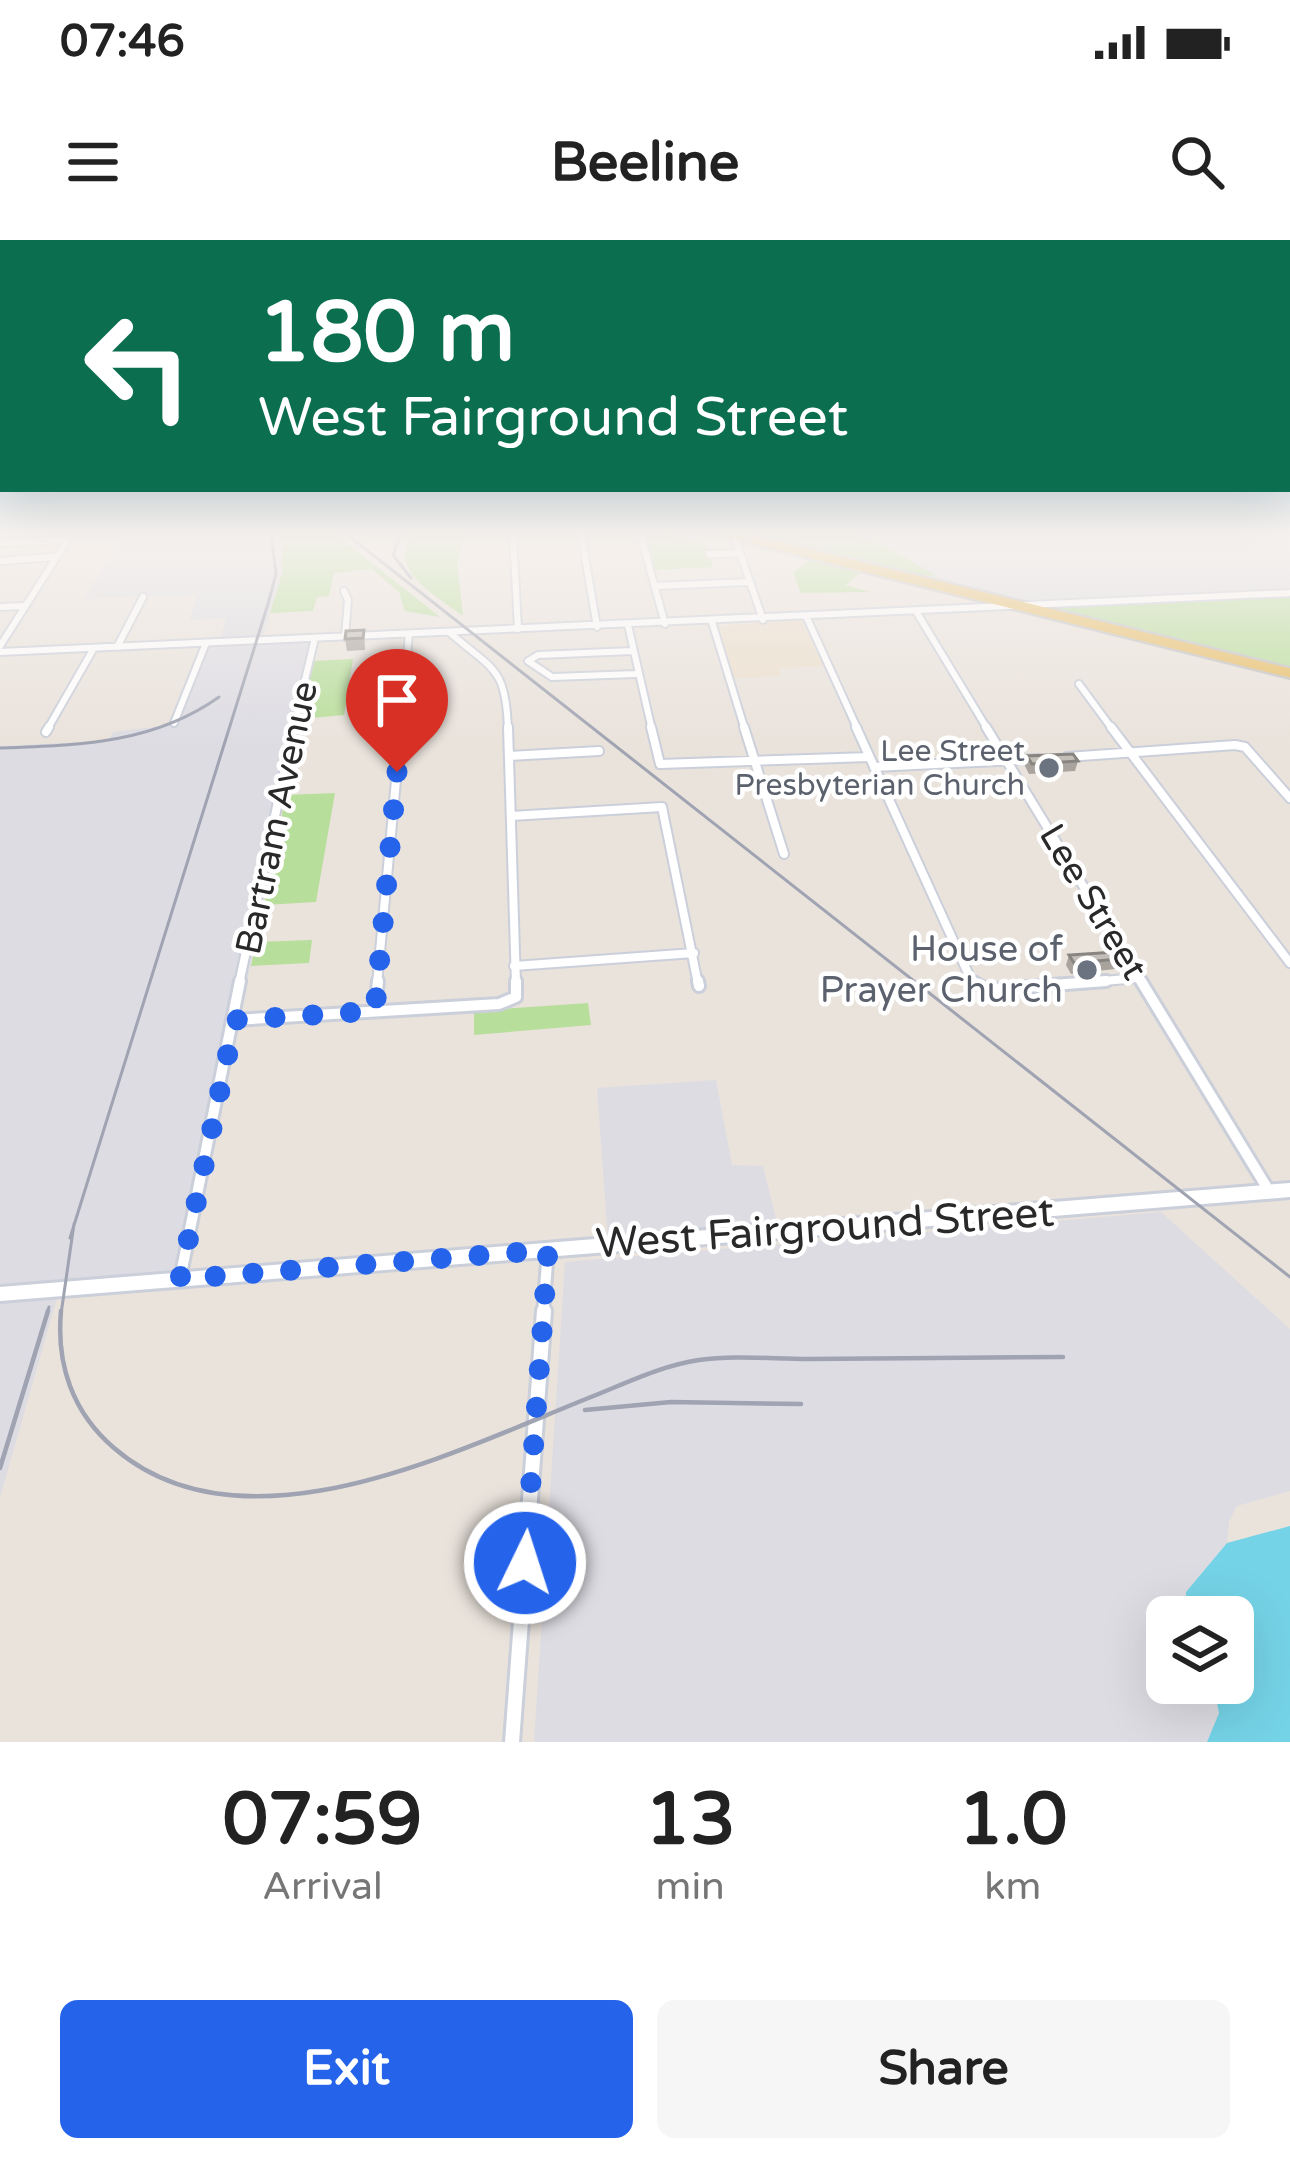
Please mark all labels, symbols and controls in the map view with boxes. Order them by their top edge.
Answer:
text: 07:46 [60,15,185,69]
icon: menu [60,129,126,195]
icon: search [1164,129,1230,195]
text: Beeline [551,130,739,195]
text: 180 m [258,283,515,384]
icon: left [60,288,216,444]
text: West Fairground Street [258,385,849,450]
pin [346,649,448,772]
icon: arrive [364,667,430,733]
street label: Bartram Avenue [227,678,327,958]
place label: Lee Street Presbyterian Church [735,733,1025,804]
marker: Lee Street Presbyterian Church [1036,755,1062,781]
street label: Lee Street [1030,816,1156,988]
place label: House of Prayer Church [820,928,1063,1012]
marker: House of Prayer Church [1074,957,1100,983]
street label: West Fairground Street [594,1187,1056,1269]
position arrow [462,1500,588,1626]
map controls [1146,1596,1254,1704]
button: layers [1146,1596,1254,1704]
text: 07:59 [223,1777,422,1864]
text: 13 [645,1777,735,1864]
text: 1.0 [958,1777,1067,1864]
text: Arrival [262,1863,383,1910]
text: min [656,1863,725,1910]
text: km [984,1863,1041,1910]
button: Exit [60,2000,633,2138]
button: Share [657,2000,1230,2138]

